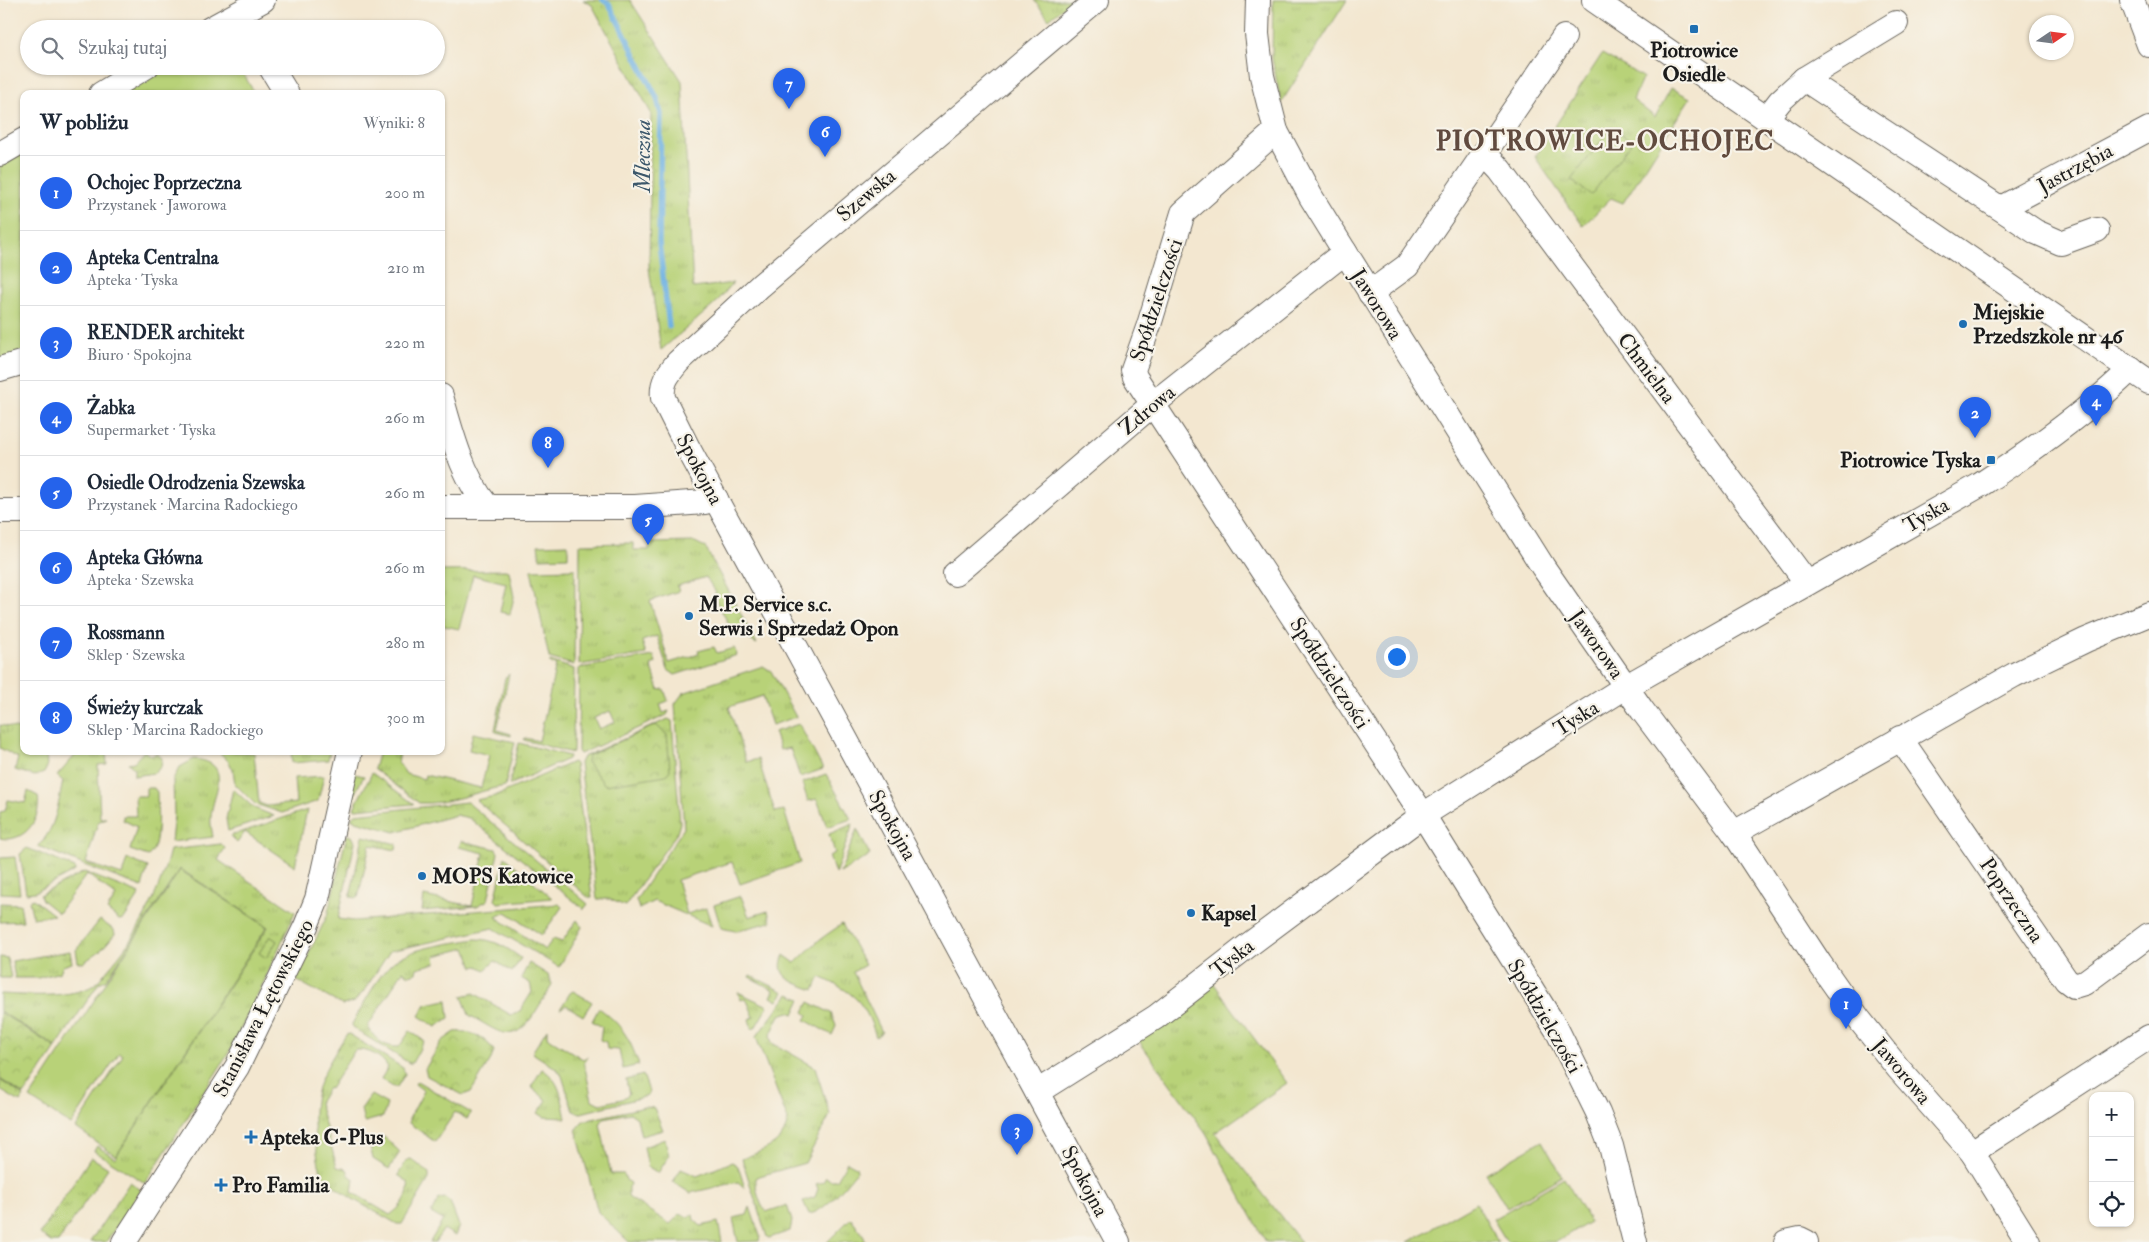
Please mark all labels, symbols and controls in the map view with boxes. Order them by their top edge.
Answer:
north arrow [2029,15,2074,60]
search box [20,20,445,75]
marker: Piotrowice Osiedle [1688,23,1700,35]
icon: search [38,34,66,62]
text: Szukaj tutaj [78,36,167,60]
place label: Piotrowice Osiedle [1650,37,1738,88]
pin: 7 [773,68,805,109]
text: W pobliżu [40,109,129,136]
text: Wyniki: 8 [363,113,425,133]
pin: 6 [809,116,841,157]
water label: Mleczna [629,120,657,194]
district label: PIOTROWICE-OCHOJEC [1436,126,1774,158]
street label: Jastrzębia [2032,137,2118,200]
street label: Szewska [831,163,902,228]
text: Ochojec Poprzeczna [87,171,241,195]
text: 1 [53,183,59,203]
text: 200 m [385,183,425,203]
text: Przystanek · Jaworowa [87,195,227,215]
street label: Spółdzielczości [1124,235,1189,365]
text: Apteka Centralna [87,246,219,270]
text: 2 [52,258,60,278]
text: 210 m [387,258,425,278]
street label: Jaworowa [1344,263,1409,345]
text: Apteka · Tyska [87,270,178,290]
place label: Miejskie Przedszkole nr 46 [1972,299,2124,350]
marker: Miejskie Przedszkole nr 46 [1957,318,1969,330]
text: RENDER architekt [87,321,244,345]
street label: Chmielna [1611,328,1682,409]
text: 3 [53,333,59,353]
text: 220 m [385,333,425,353]
text: Biuro · Spokojna [87,345,192,365]
street label: Zdrowa [1114,379,1181,442]
pin: 4 [2080,385,2112,426]
text: Żabka [87,396,135,420]
pin: 2 [1959,397,1991,438]
text: 4 [52,408,60,428]
text: 260 m [385,408,425,428]
text: Supermarket · Tyska [87,420,216,440]
pin: 8 [532,427,564,468]
street label: Spokojna [670,429,730,510]
place label: Piotrowice Tyska [1840,447,1982,474]
marker: Piotrowice Tyska [1985,454,1997,466]
text: Osiedle Odrodzenia Szewska [87,471,305,495]
text: 5 [52,483,60,503]
text: 260 m [385,483,425,503]
street label: Tyska [1898,491,1954,539]
text: Przystanek · Marcina Radockiego [87,495,298,515]
pin: 5 [632,504,664,545]
text: Apteka Główna [87,546,203,570]
text: 6 [52,558,60,578]
text: 260 m [385,558,425,578]
text: Apteka · Szewska [87,570,194,590]
place label: M.P. Service s.c. Serwis i Sprzedaż Opon [698,591,899,642]
street label: Jaworowa [1562,604,1630,685]
marker: M.P. Service s.c. Serwis i Sprzedaż Opon [683,610,695,622]
street label: Spółdzielczości [1283,612,1376,734]
text: Rossmann [87,621,165,645]
text: 7 [52,633,60,653]
text: 280 m [385,633,425,653]
your location [1384,644,1410,670]
text: Sklep · Szewska [87,645,185,665]
street label: Tyska [1549,694,1604,743]
text: Świeży kurczak [87,696,203,720]
text: 8 [52,708,60,728]
text: 300 m [387,708,425,728]
text: Sklep · Marcina Radockiego [87,720,263,740]
street label: Spokojna [862,785,923,866]
street label: Poprzeczna [1973,852,2050,948]
place label: MOPS Katowice [431,863,573,890]
marker: MOPS Katowice [416,870,428,882]
place label: Kapsel [1201,900,1257,927]
marker: Kapsel [1185,907,1197,919]
street label: Stanisława Łętowskiego [207,915,320,1102]
street label: Tyska [1205,933,1260,984]
street label: Spółdzielczości [1501,954,1588,1079]
pin: 1 [1830,988,1862,1029]
street label: Jaworowa [1865,1032,1937,1110]
map controls [2089,1092,2134,1227]
button: + [2089,1092,2134,1137]
pin: 3 [1001,1114,1033,1155]
place label: Apteka C-Plus [260,1124,383,1151]
marker: Apteka C-Plus [245,1131,257,1143]
button: − [2089,1137,2134,1182]
street label: Spokojna [1055,1141,1115,1222]
place label: Pro Familia [232,1172,330,1199]
marker: Pro Familia [214,1178,228,1192]
button: locate [2089,1182,2134,1227]

